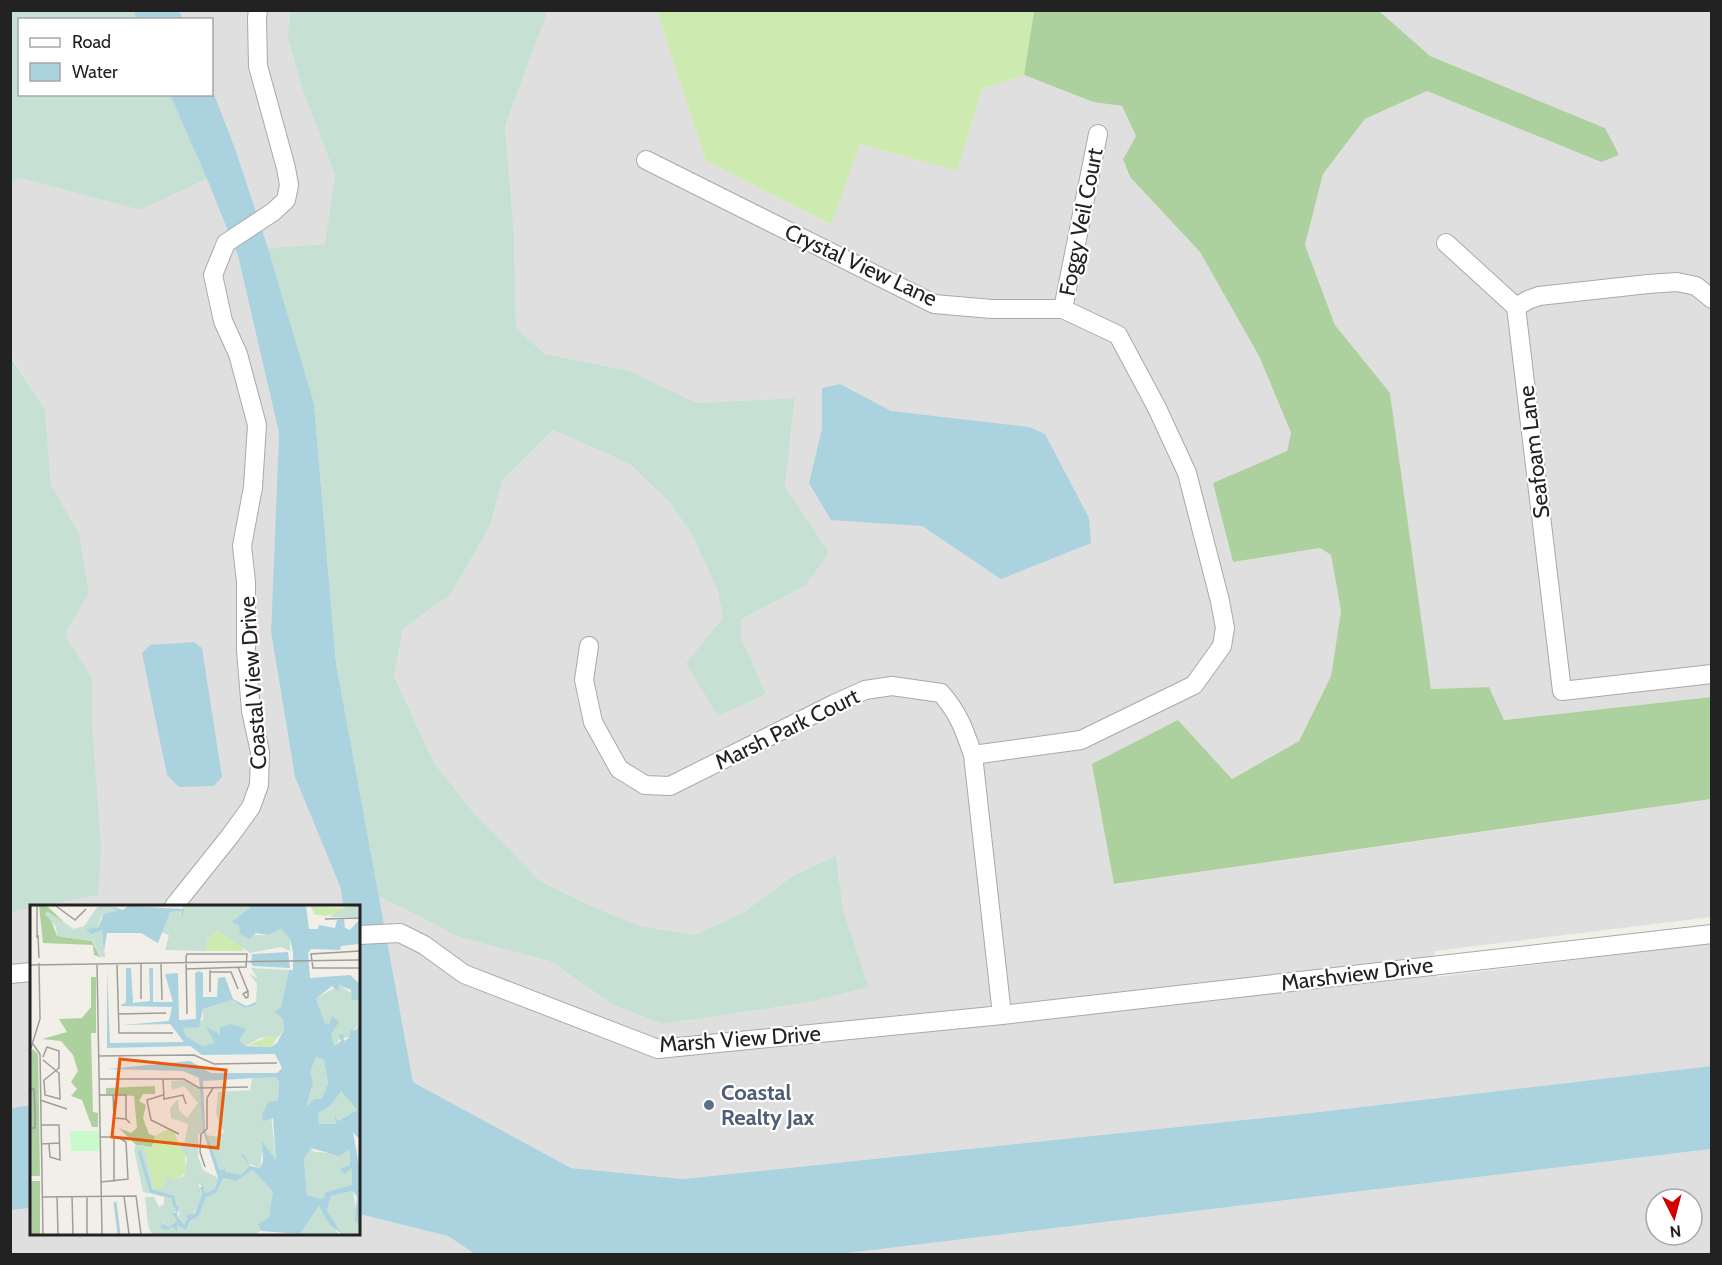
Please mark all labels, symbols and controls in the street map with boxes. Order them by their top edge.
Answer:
legend [18,18,213,96]
text: Road [72,31,111,53]
text: Water [72,61,118,83]
street label: Foggy Veil Court [1053,145,1109,298]
street label: Crystal View Lane [781,218,941,312]
street label: Seafoam Lane [1512,384,1556,520]
street label: Coastal View Drive [233,595,273,771]
street label: Marsh Park Court [710,682,864,776]
inset map [30,905,360,1235]
street label: Marshview Drive [1279,951,1435,997]
street label: Marsh View Drive [658,1020,822,1058]
place label: Coastal Realty Jax [721,1079,815,1131]
marker: Coastal Realty Jax [702,1098,716,1112]
north arrow [1644,1187,1704,1247]
text: N [1669,1221,1682,1241]

